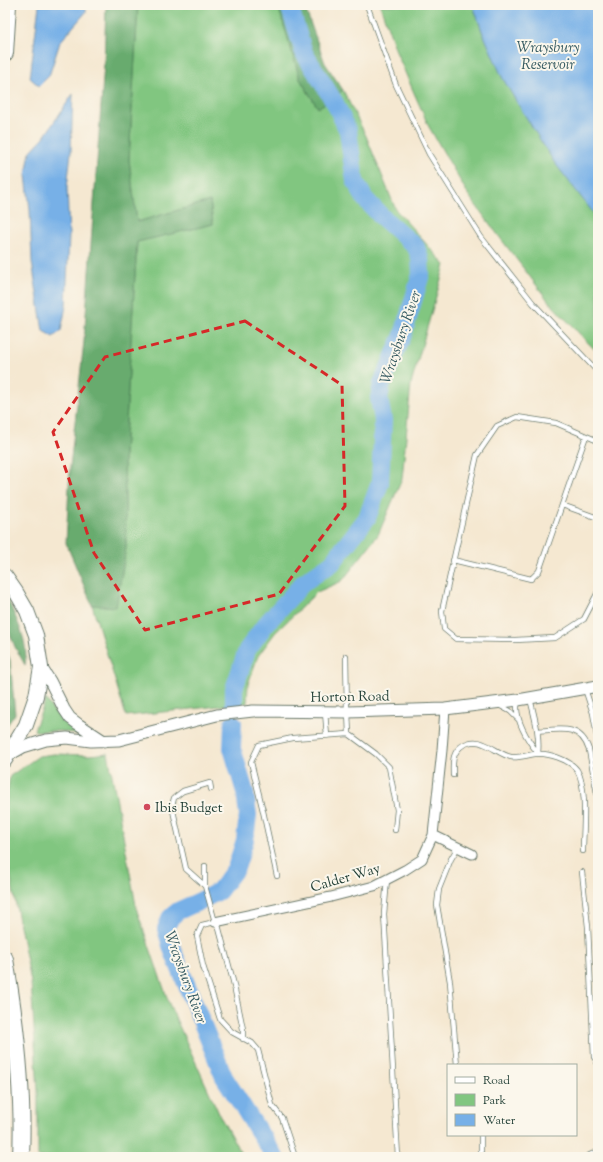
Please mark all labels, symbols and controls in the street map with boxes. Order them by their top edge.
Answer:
water label: Wraysbury Reservoir [516,38,580,76]
water label: Wraysbury River [376,287,427,387]
street label: Horton Road [310,687,390,709]
place label: Ibis Budget [155,799,223,819]
marker: Ibis Budget [142,802,152,812]
street label: Calder Way [308,859,383,898]
water label: Wraysbury River [158,928,211,1027]
legend [447,1064,577,1136]
text: Road [483,1072,510,1090]
text: Park [483,1092,506,1110]
text: Water [483,1112,516,1130]

